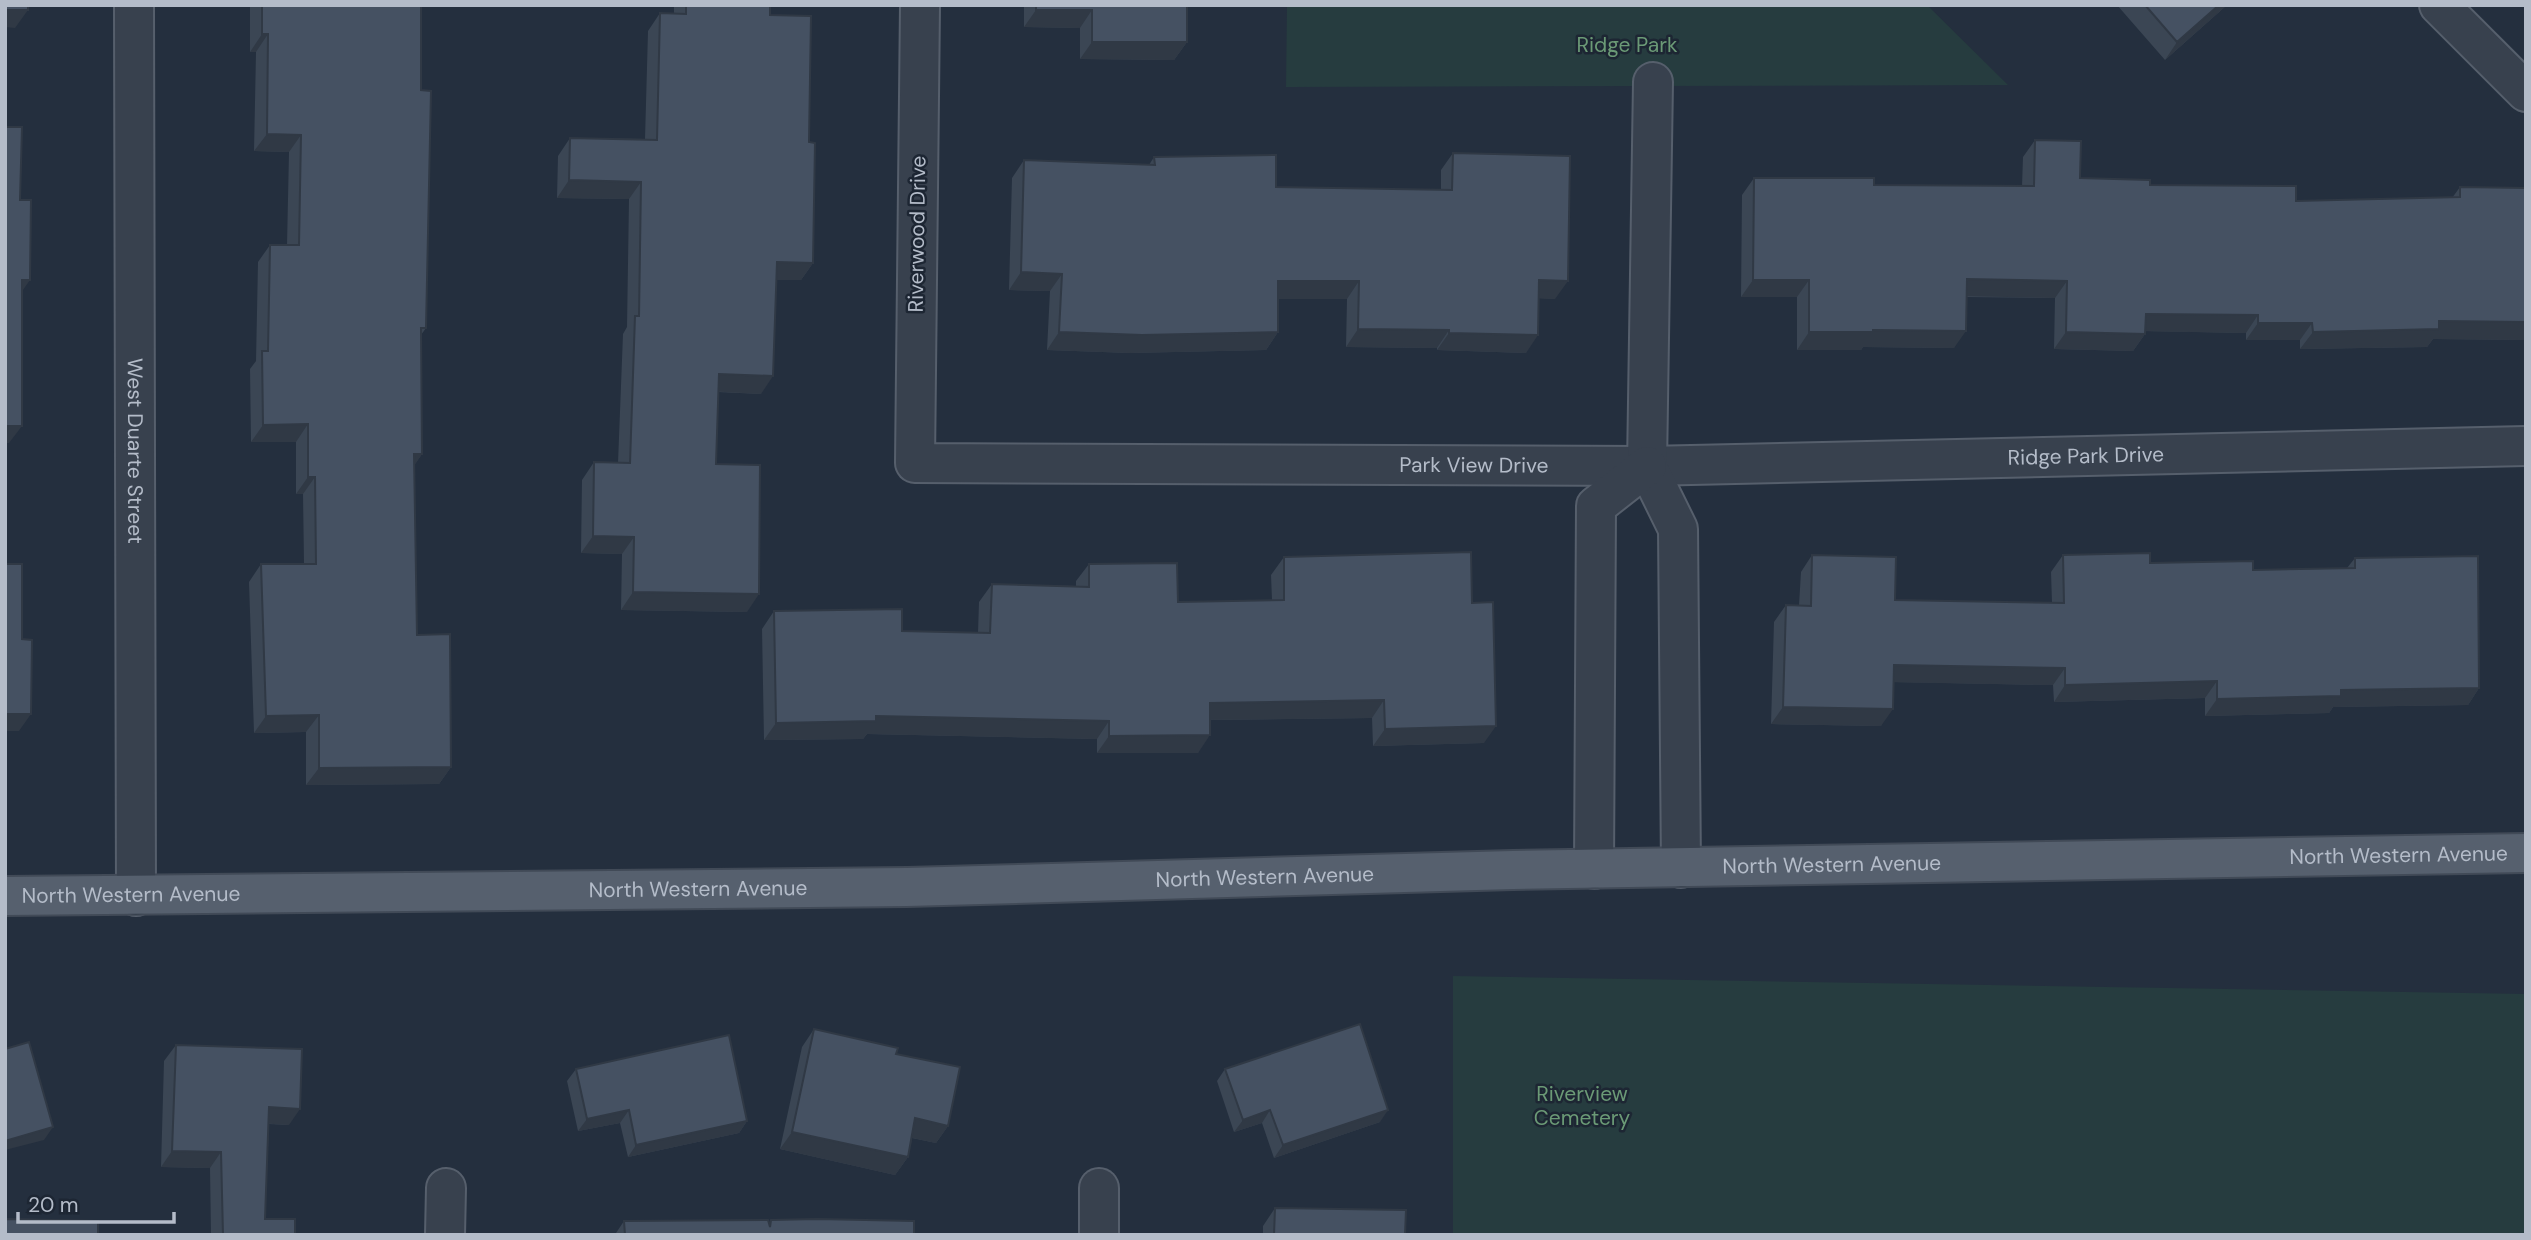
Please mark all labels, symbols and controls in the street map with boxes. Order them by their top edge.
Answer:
park label: Ridge Park [1577,31,1678,59]
street label: Riverwood Drive [902,155,932,313]
street label: West Duarte Street [121,358,149,544]
street label: Ridge Park Drive [2007,440,2164,472]
street label: Park View Drive [1399,451,1549,480]
street label: North Western Avenue [2289,839,2508,871]
street label: North Western Avenue [1722,849,1941,880]
street label: North Western Avenue [1155,860,1375,894]
street label: North Western Avenue [588,874,808,904]
street label: North Western Avenue [22,880,241,910]
park label: Riverview Cemetery [1534,1080,1631,1132]
scale bar [18,1180,173,1224]
text: 20 m [28,1191,79,1219]

